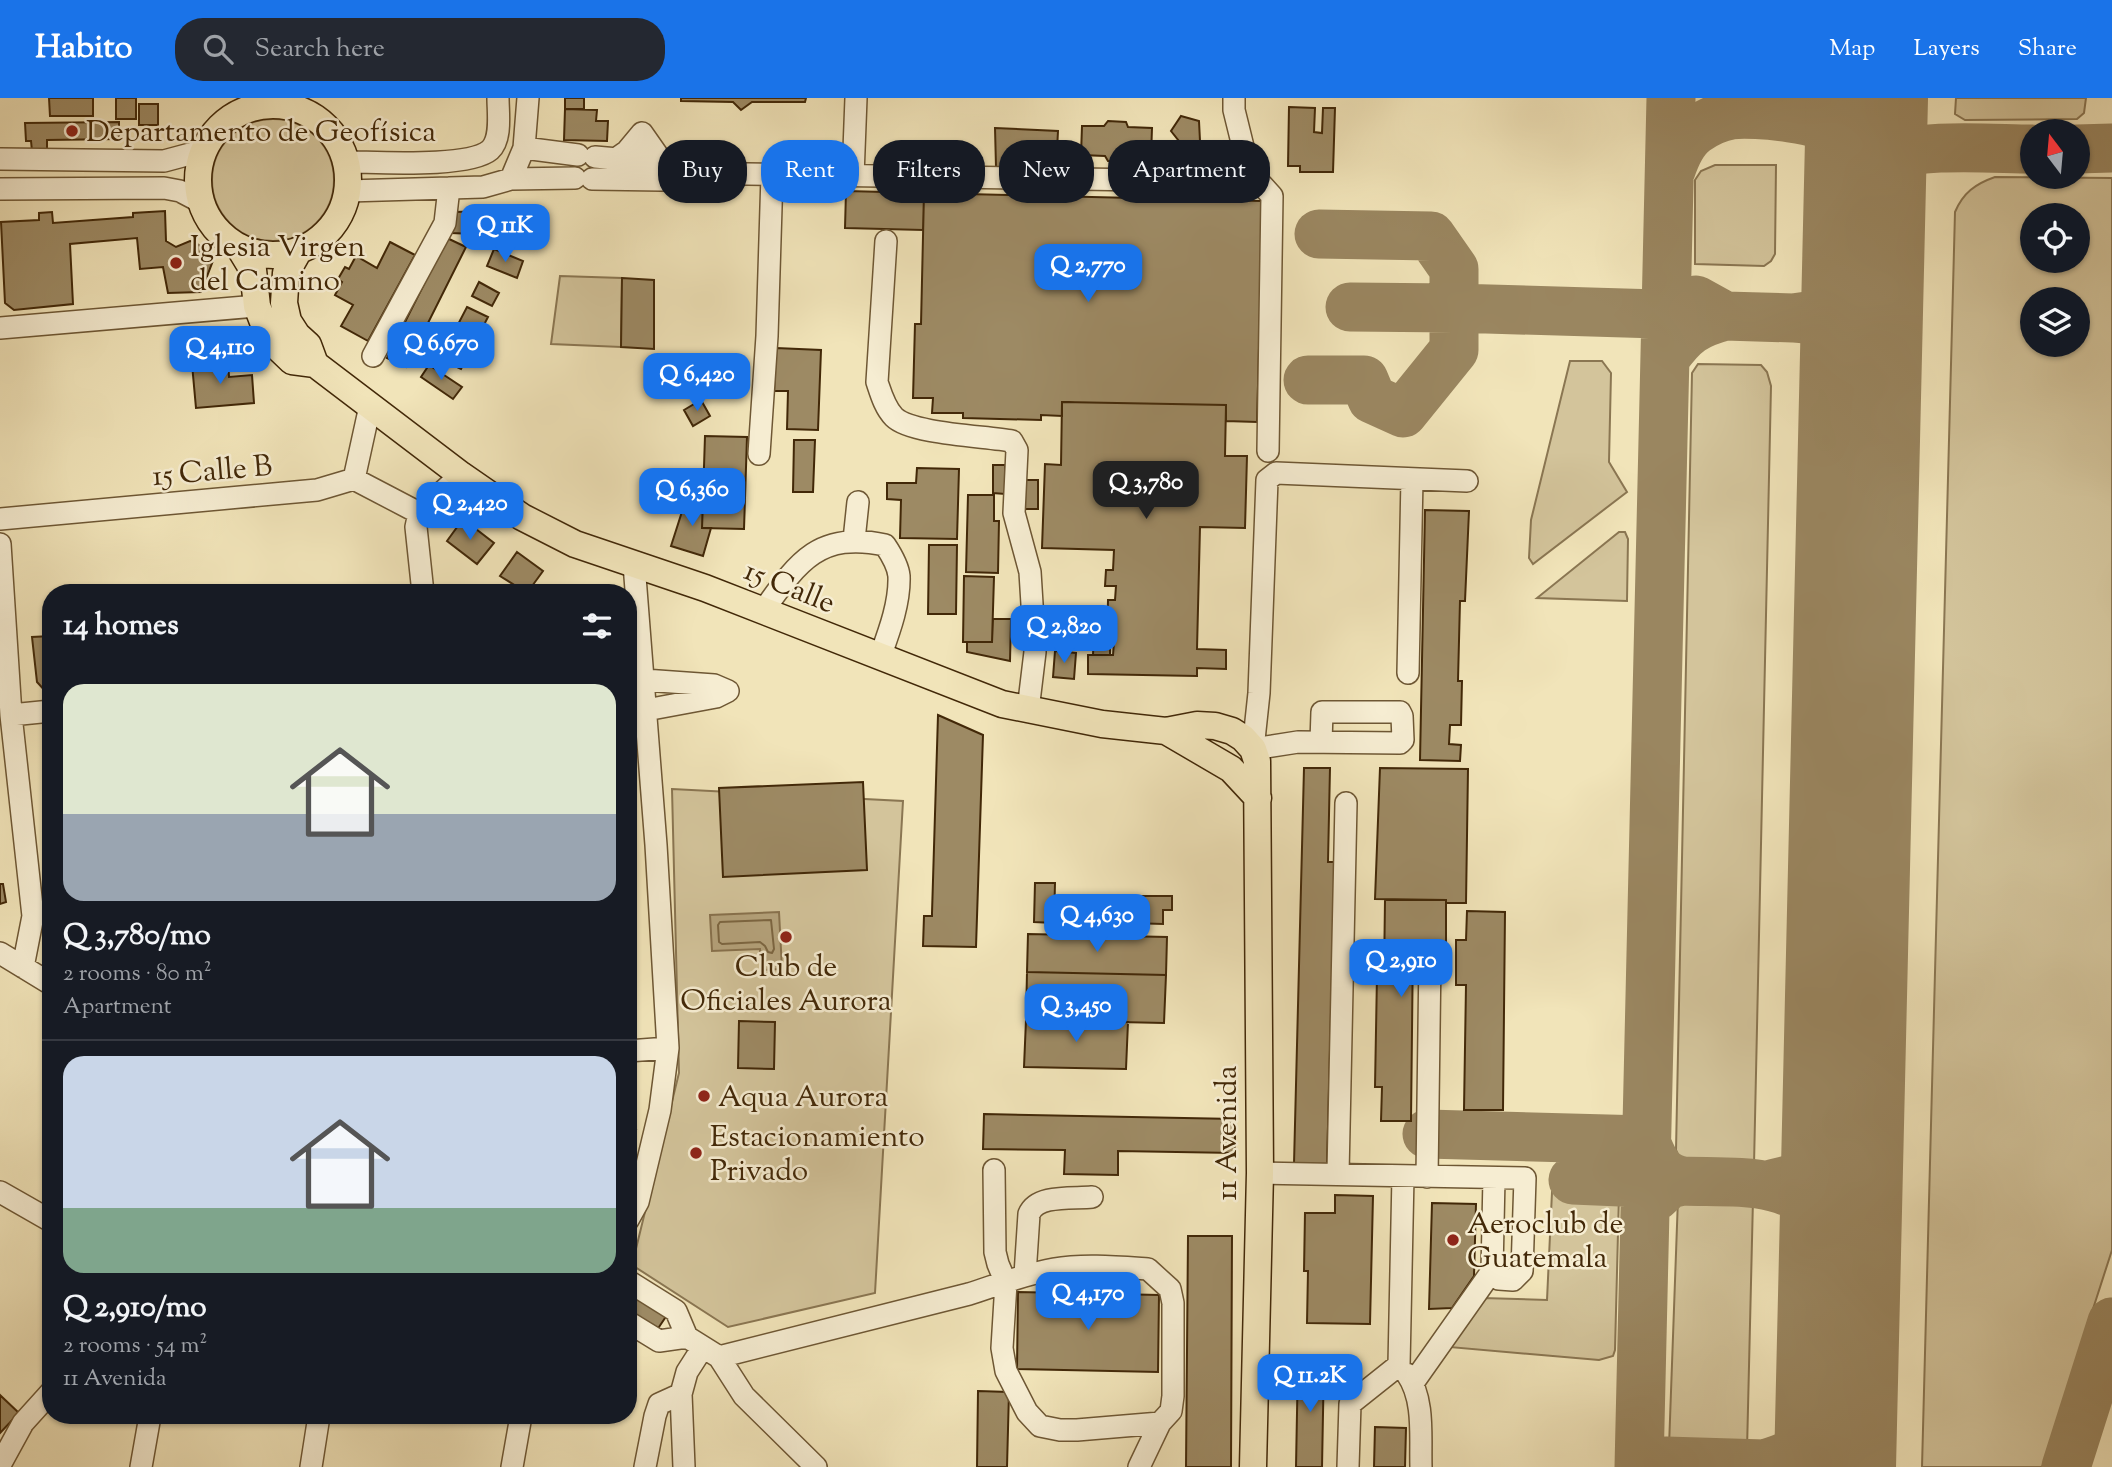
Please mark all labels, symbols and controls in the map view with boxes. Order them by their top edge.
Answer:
search box [175,18,665,81]
text: Habito [35,25,133,73]
icon: search [199,30,237,68]
text: Search here [255,31,385,68]
text: Map [1829,32,1875,66]
text: Layers [1913,32,1980,66]
text: Share [2018,32,2077,66]
place label: Departamento de Geofísica [86,112,436,155]
north arrow [2020,119,2090,189]
map controls [2020,119,2090,357]
marker: Departamento de Geofísica [64,123,80,139]
chip: Buy [658,140,747,203]
chip: Rent [761,140,859,203]
chip: Filters [873,140,985,203]
chip: New [999,140,1094,203]
chip: Apartment [1108,140,1270,203]
button: locate [2020,203,2090,273]
pin: Q 11K [456,204,554,264]
text: Q 11K [477,210,533,243]
place label: Iglesia Virgen del Camino [190,227,366,304]
pin: Q 2,770 [1023,244,1153,304]
text: Q 2,770 [1050,250,1126,283]
marker: Iglesia Virgen del Camino [168,255,184,271]
button: layers [2020,287,2090,357]
pin: Q 6,670 [376,322,506,382]
pin: Q 4,110 [155,327,285,386]
text: Q 6,670 [403,328,479,361]
text: Q 4,110 [185,332,255,365]
pin: Q 6,420 [632,354,762,413]
text: Q 6,420 [659,359,735,392]
street label: 15 Calle B [150,446,274,499]
pin: Q 3,780 [1081,462,1211,521]
text: Q 3,780 [1109,467,1183,500]
pin: Q 6,360 [627,468,757,528]
text: Q 6,360 [655,474,729,507]
pin: Q 2,420 [405,482,535,542]
text: Q 2,420 [432,488,508,521]
street label: 15 Calle [737,551,841,626]
text: 14 homes [63,605,179,648]
pin: Q 2,820 [999,606,1129,665]
icon: filters [578,607,616,645]
text: Q 2,820 [1027,611,1101,644]
icon: home [277,729,403,855]
pin: Q 4,630 [1032,894,1162,954]
text: Q 4,630 [1060,900,1134,933]
text: Q 3,780/mo [63,915,211,958]
marker: Club de Oficiales Aurora [778,929,794,945]
pin: Q 2,910 [1336,940,1466,999]
text: Q 2,910 [1365,945,1437,978]
place label: Club de Oficiales Aurora [680,947,892,1024]
text: 2 rooms · 80 m² [63,958,211,991]
pin: Q 3,450 [1011,984,1141,1044]
text: Q 3,450 [1041,990,1111,1023]
text: Apartment [63,991,172,1024]
street label: 11 Avenida [1207,1065,1250,1201]
place label: Aqua Aurora [718,1077,888,1120]
marker: Aqua Aurora [696,1088,712,1104]
icon: home [277,1101,403,1227]
place label: Estacionamiento Privado [710,1117,925,1194]
marker: Estacionamiento Privado [688,1145,704,1161]
place label: Aeroclub de Guatemala [1467,1204,1623,1281]
marker: Aeroclub de Guatemala [1445,1232,1461,1248]
pin: Q 4,170 [1023,1272,1153,1332]
text: Q 4,170 [1052,1278,1124,1311]
text: Q 2,910/mo [63,1287,207,1330]
text: 2 rooms · 54 m² [63,1330,207,1363]
pin: Q 11.2K [1245,1354,1375,1414]
text: Q 11.2K [1273,1360,1347,1393]
text: 11 Avenida [63,1363,167,1396]

